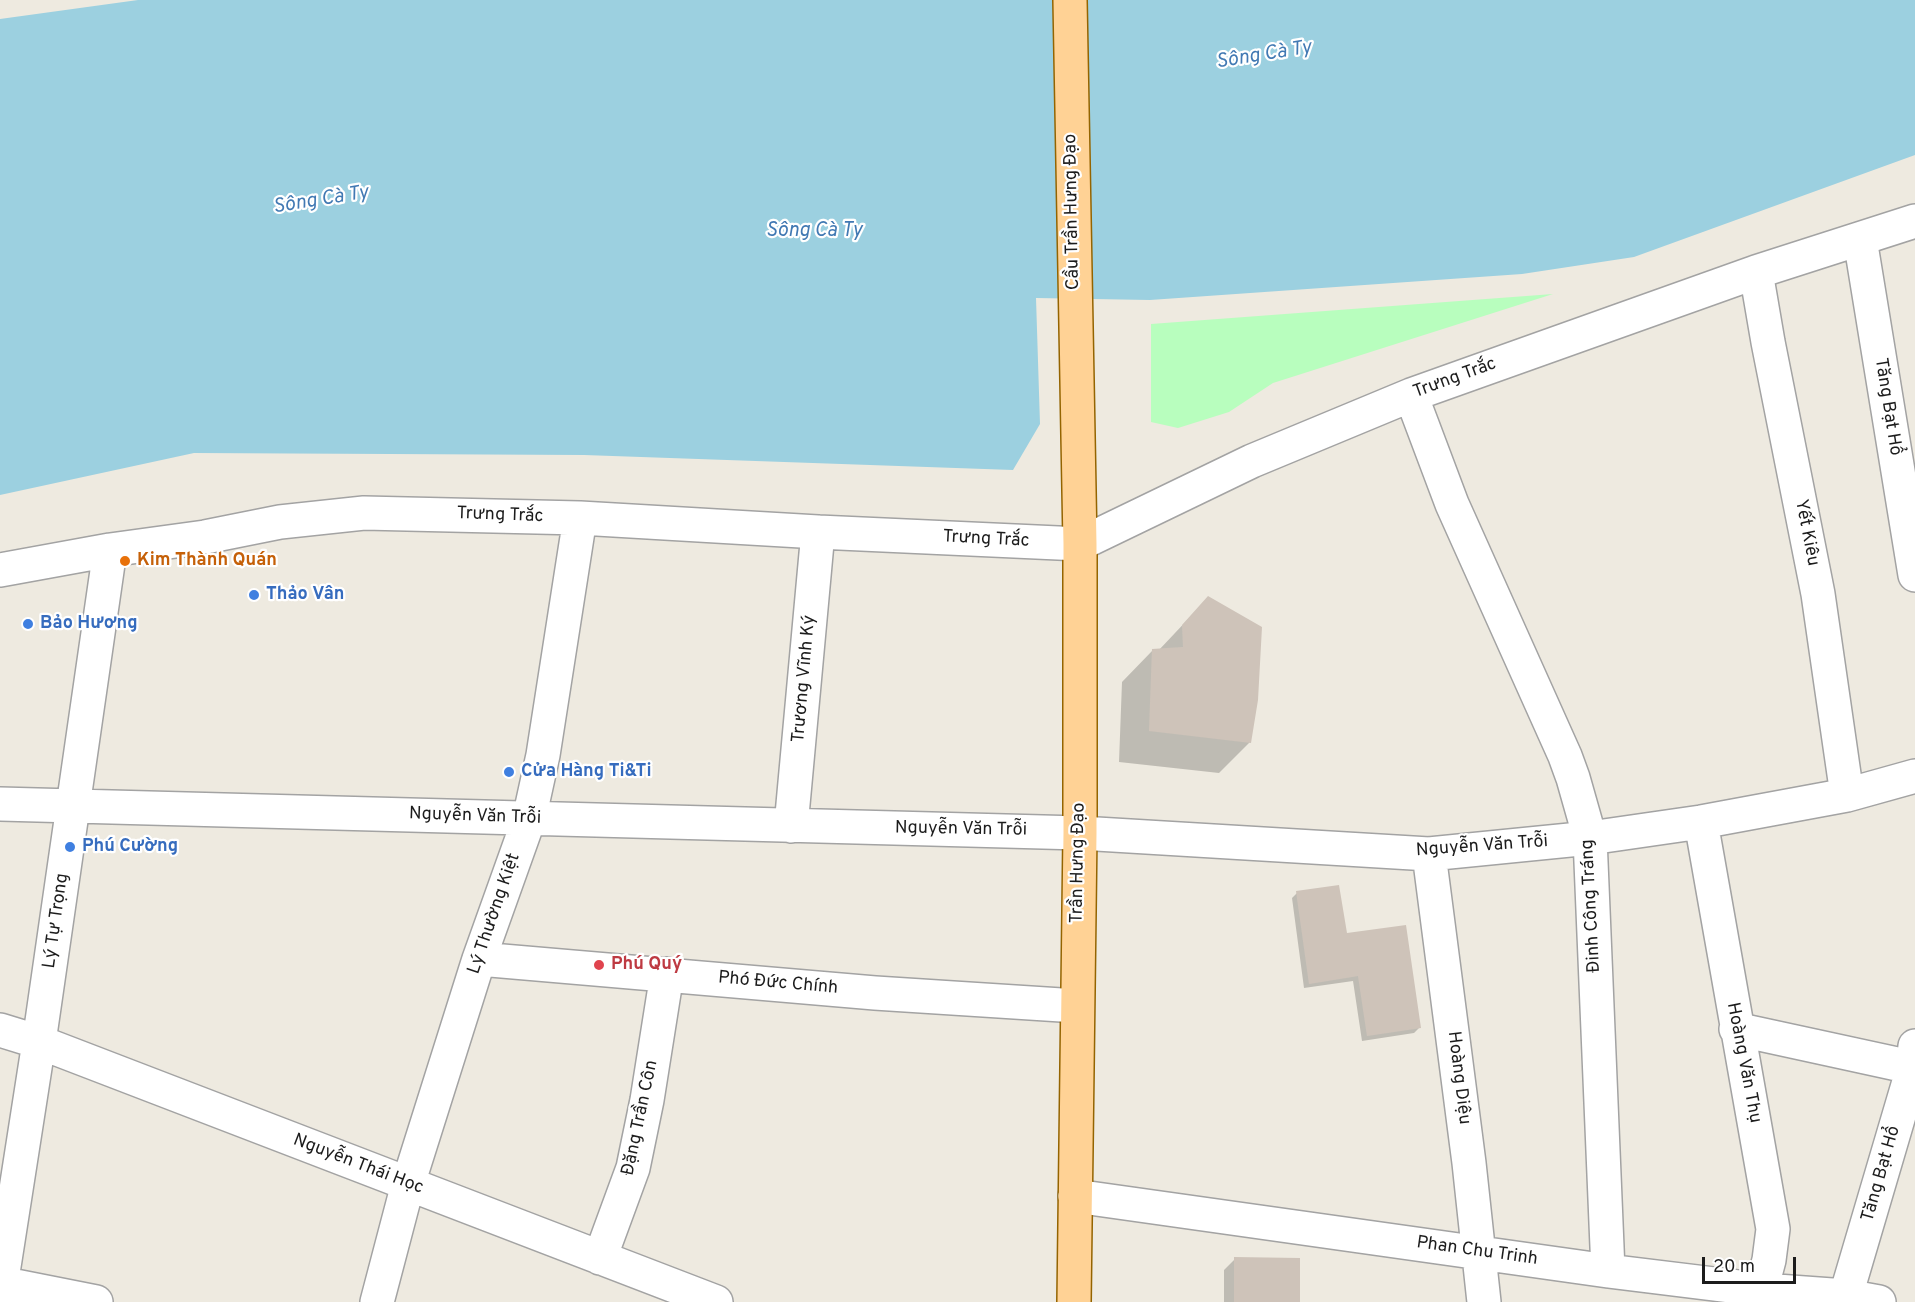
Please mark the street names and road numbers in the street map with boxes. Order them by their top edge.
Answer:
street label: Cầu Trần Hưng Đạo [1061,134,1085,290]
street label: Trưng Trắc [1411,354,1499,404]
street label: Tăng Bạt Hổ [1869,357,1905,457]
street label: Yết Kiêu [1789,498,1823,568]
street label: Trưng Trắc [456,504,544,528]
street label: Trưng Trắc [942,527,1030,553]
street label: Trương Vĩnh Ký [789,614,821,744]
street label: Trần Hưng Đạo [1067,802,1091,924]
street label: Nguyễn Văn Trỗi [409,804,541,830]
street label: Nguyễn Văn Trỗi [895,818,1027,842]
street label: Nguyễn Văn Trỗi [1415,832,1549,862]
street label: Đinh Công Tráng [1578,839,1606,973]
street label: Lý Thường Kiệt [464,851,526,977]
street label: Lý Tự Trọng [40,872,74,970]
street label: Phó Đức Chính [717,968,839,1000]
street label: Hoàng Văn Thụ [1721,1001,1765,1125]
street label: Hoàng Diệu [1442,1030,1474,1126]
street label: Đặng Trần Côn [618,1058,664,1178]
street label: Tăng Bạt Hổ [1858,1124,1906,1224]
street label: Nguyễn Thái Học [290,1130,426,1200]
street label: Phan Chu Trinh [1415,1233,1539,1271]

